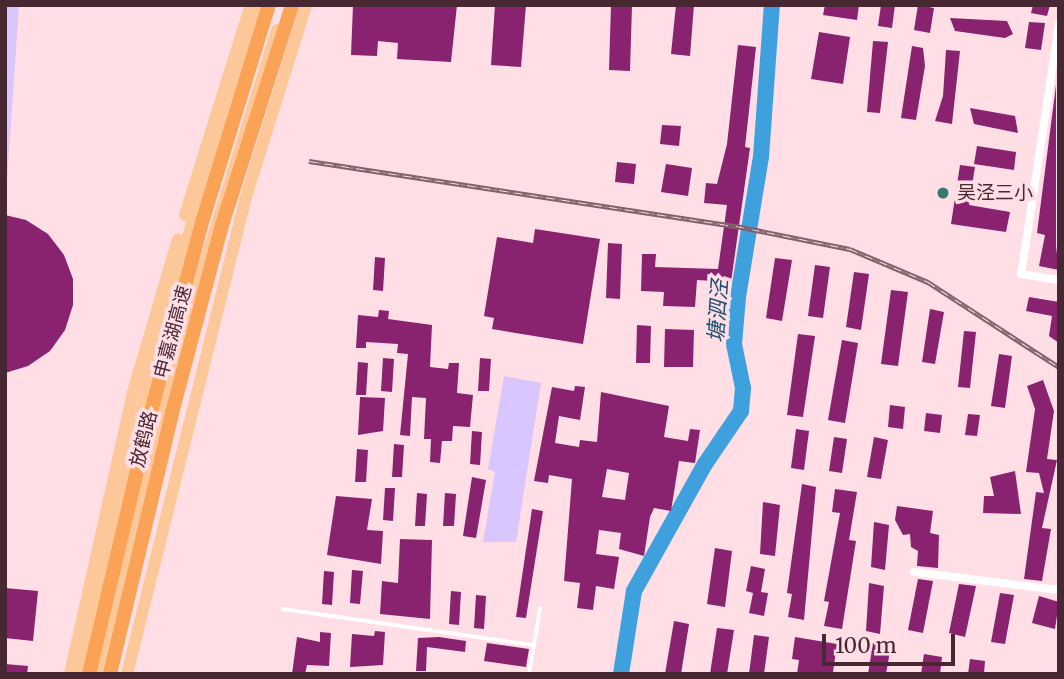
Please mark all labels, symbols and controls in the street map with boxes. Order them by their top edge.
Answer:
place label: 吴泾三小 [957,182,1033,204]
marker: 吴泾三小 [935,185,951,201]
water label: 塘泗泾 [703,279,733,343]
street label: 申嘉湖高速 [150,283,196,381]
street label: 放鹤路 [126,409,162,469]
scale bar [826,620,959,664]
text: 100 m [835,632,897,659]

